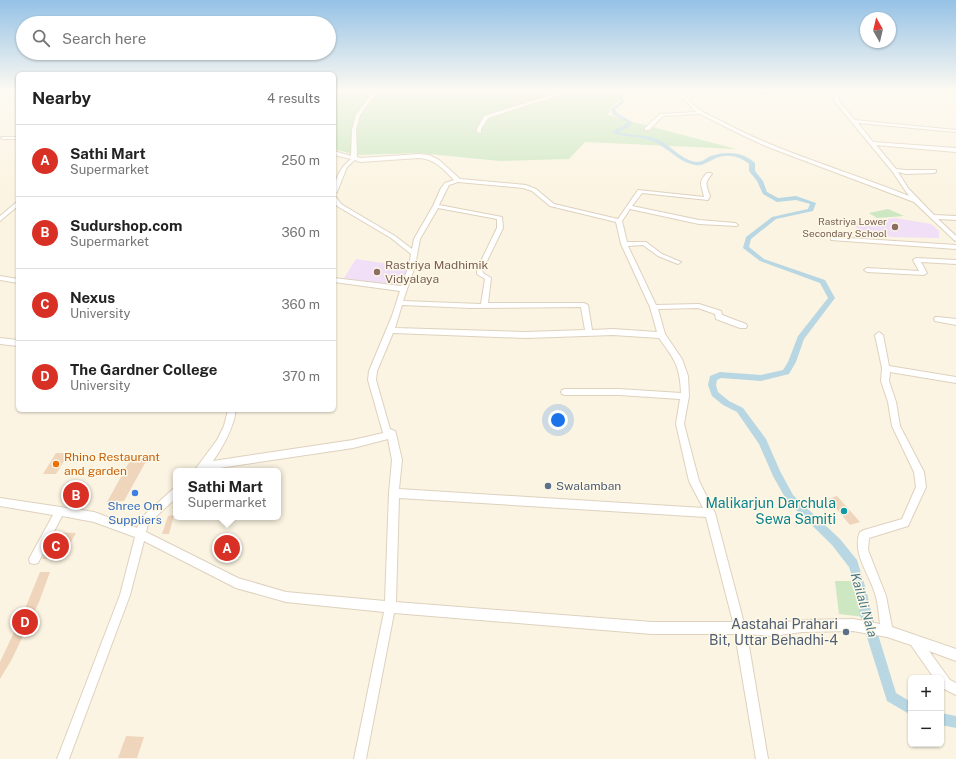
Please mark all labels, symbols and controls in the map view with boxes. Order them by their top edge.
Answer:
north arrow [860,12,896,48]
search box [16,16,336,60]
icon: search [30,27,52,49]
text: Search here [62,30,146,47]
text: Nearby [32,88,91,108]
text: 4 results [267,91,320,106]
text: Sathi Mart [70,145,146,162]
text: A [40,153,50,168]
text: 250 m [282,153,320,168]
text: Supermarket [70,162,149,177]
place label: Rastriya Lower Secondary School [802,215,887,239]
text: Sudurshop.com [70,217,182,234]
marker: Rastriya Lower Secondary School [890,222,900,232]
text: B [41,225,49,240]
text: 360 m [282,225,320,240]
text: Supermarket [70,234,149,249]
place label: Rastriya Madhimik Vidyalaya [385,258,489,286]
marker: Rastriya Madhimik Vidyalaya [372,267,382,277]
text: Nexus [70,289,115,306]
text: C [40,297,50,312]
text: 360 m [282,297,320,312]
text: University [70,306,130,321]
text: The Gardner College [70,361,217,378]
text: D [40,369,50,384]
text: 370 m [282,369,320,384]
text: University [70,378,130,393]
your location [548,410,568,430]
place label: Rhino Restaurant and garden [64,450,160,478]
marker: Rhino Restaurant and garden [51,459,61,469]
popup [173,468,281,520]
text: Sathi Mart [187,478,263,495]
place label: Swalamban [556,479,621,493]
pin: B [63,480,89,510]
marker: Swalamban [543,481,553,491]
marker: Shree Om Suppliers [130,488,140,498]
text: Supermarket [187,495,267,510]
place label: Malikarjun Darchula Sewa Samiti [705,495,836,527]
place label: Shree Om Suppliers [107,499,163,527]
marker: Malikarjun Darchula Sewa Samiti [839,506,849,516]
pin: C [43,531,69,561]
pin: A [214,533,240,563]
water label: Kailali Nala [848,571,880,639]
pin: D [12,607,38,637]
place label: Aastahai Prahari Bit, Uttar Behadhi-4 [709,616,838,648]
marker: Aastahai Prahari Bit, Uttar Behadhi-4 [841,627,851,637]
map controls [908,675,944,747]
button: + [908,675,944,711]
button: − [908,711,944,747]

